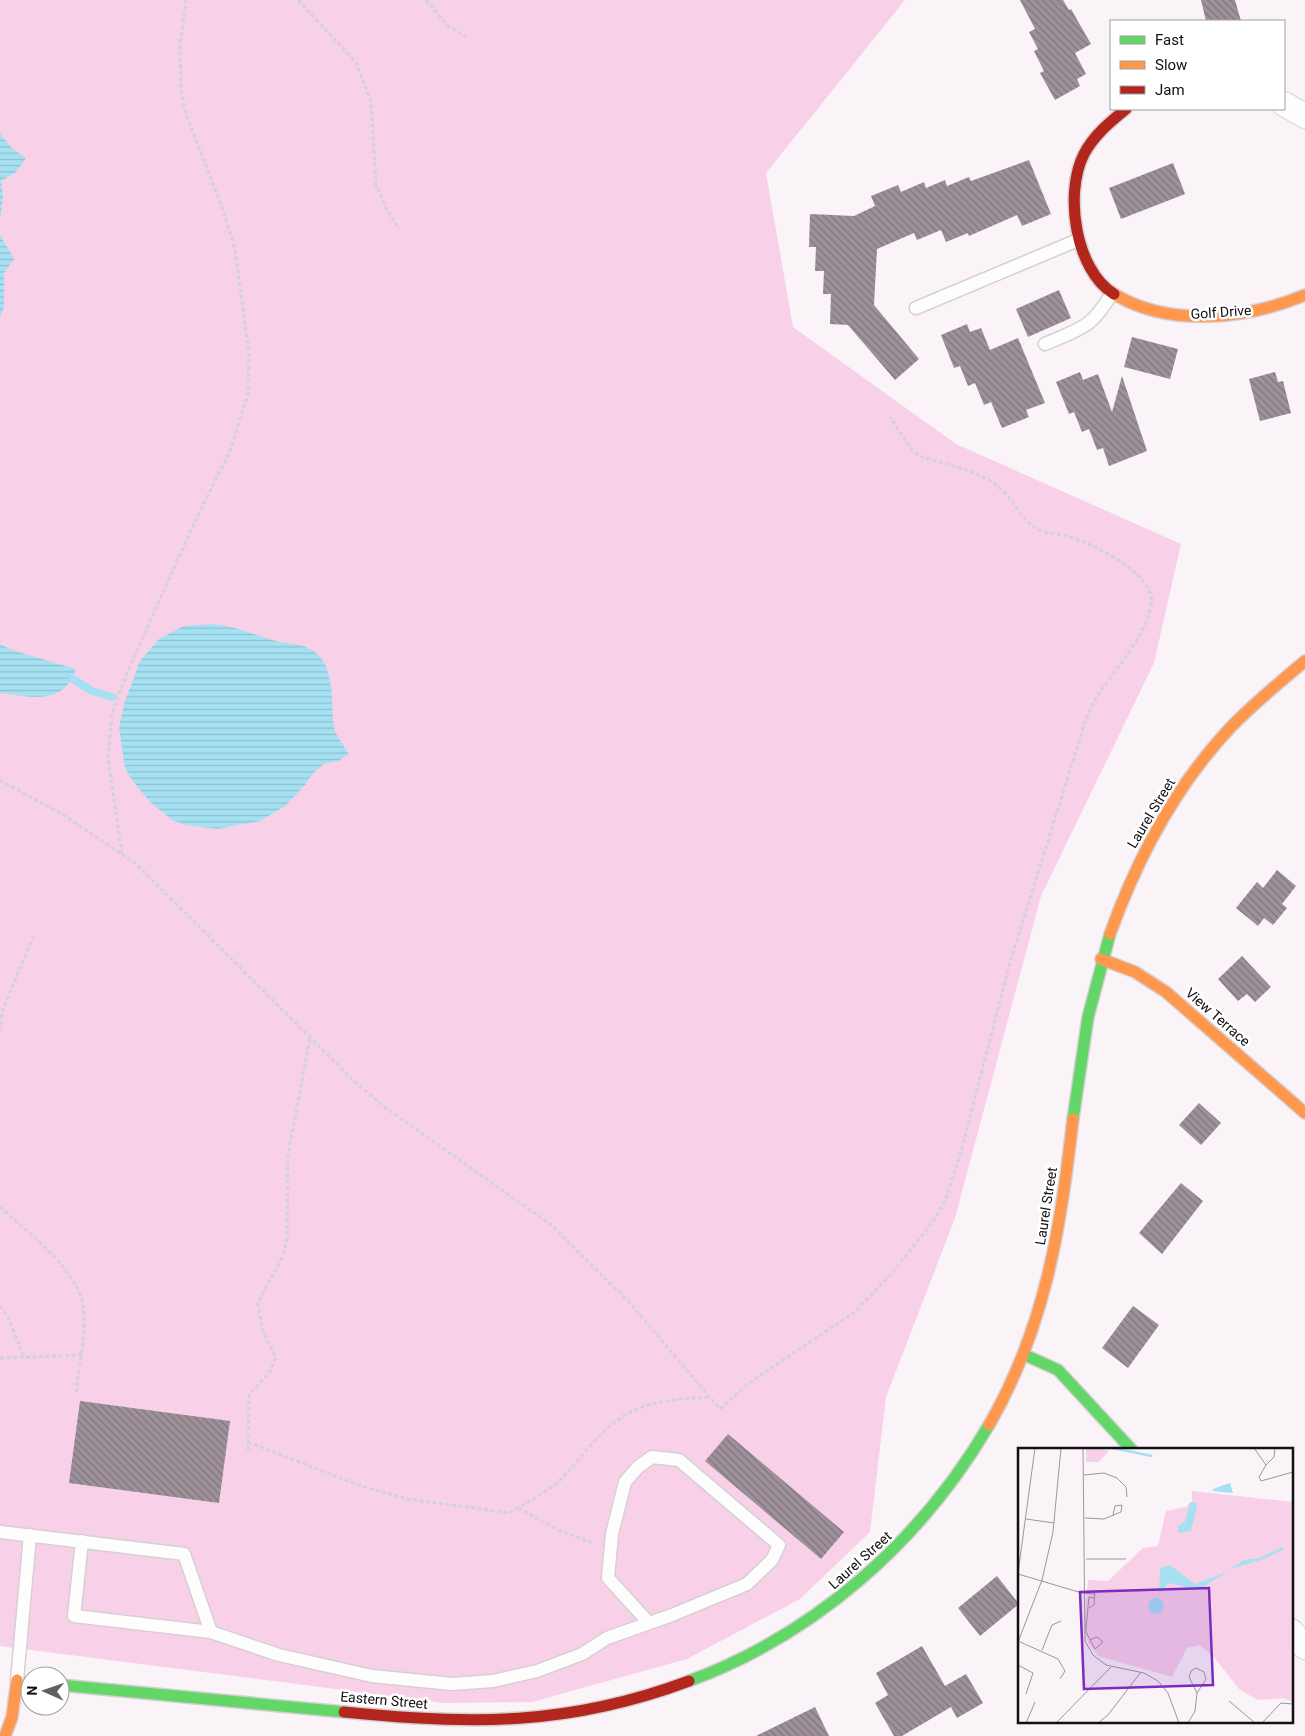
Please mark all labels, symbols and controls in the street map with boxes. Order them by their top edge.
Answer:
legend [1110,20,1285,110]
text: Fast [1155,31,1184,49]
text: Slow [1155,56,1187,74]
text: Jam [1155,81,1185,99]
street label: Golf Drive [1190,302,1252,322]
street label: Laurel Street [1124,775,1178,851]
street label: View Terrace [1183,985,1253,1049]
street label: Laurel Street [1032,1165,1060,1246]
inset map [1018,1448,1292,1724]
street label: Laurel Street [825,1527,895,1592]
north arrow [20,1666,70,1716]
text: N [24,1685,40,1696]
street label: Eastern Street [340,1688,429,1712]

